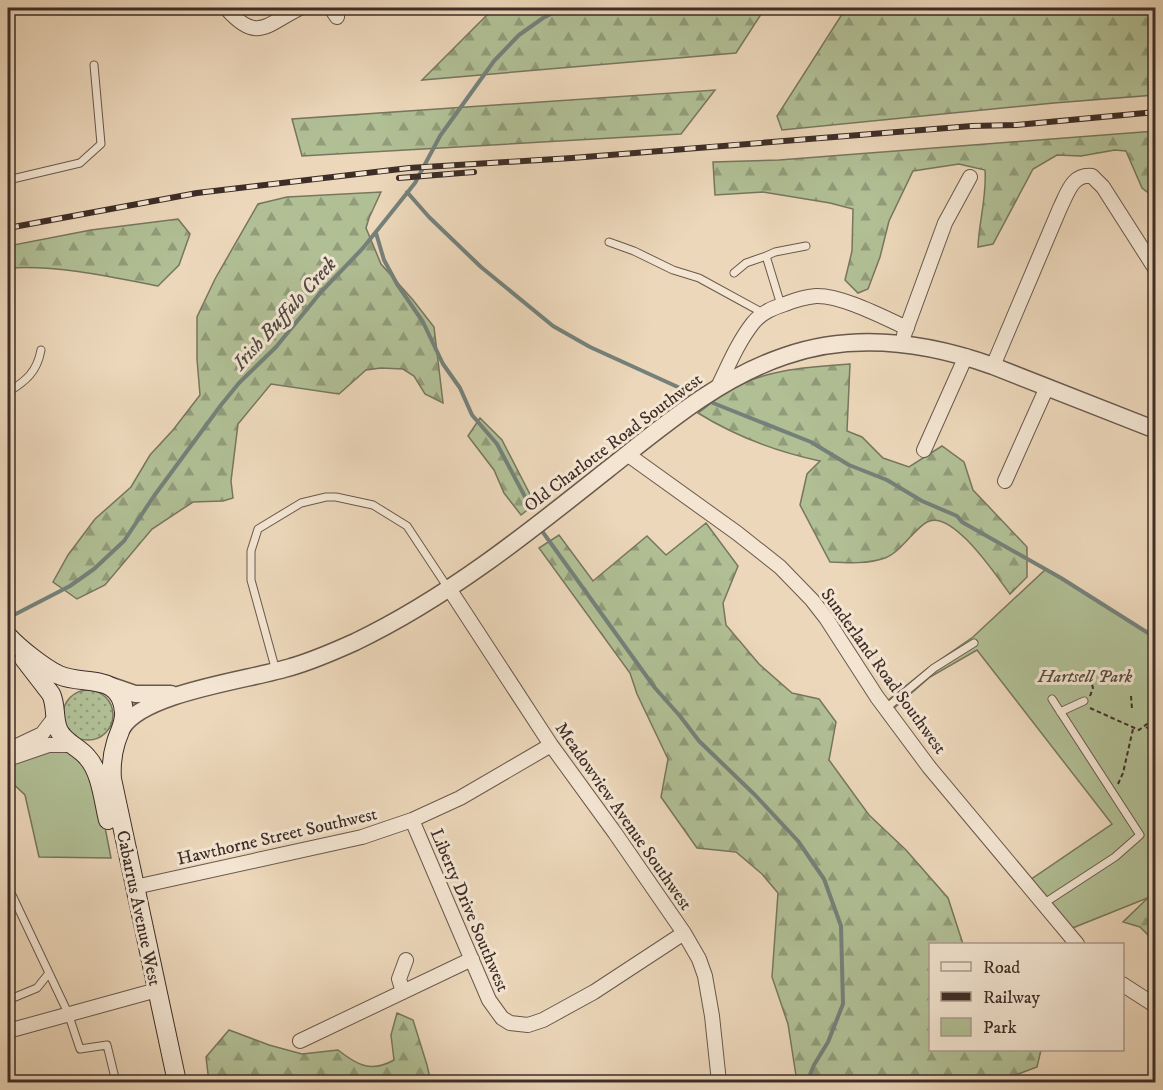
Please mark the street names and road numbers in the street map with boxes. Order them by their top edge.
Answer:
street label: Old Charlotte Road Southwest [520,368,707,517]
street label: Sunderland Road Southwest [816,584,951,759]
street label: Meadowview Avenue Southwest [550,718,697,915]
street label: Hawthorne Street Southwest [175,803,380,871]
street label: Liberty Drive Southwest [425,826,513,995]
street label: Cabarrus Avenue West [111,829,165,988]

